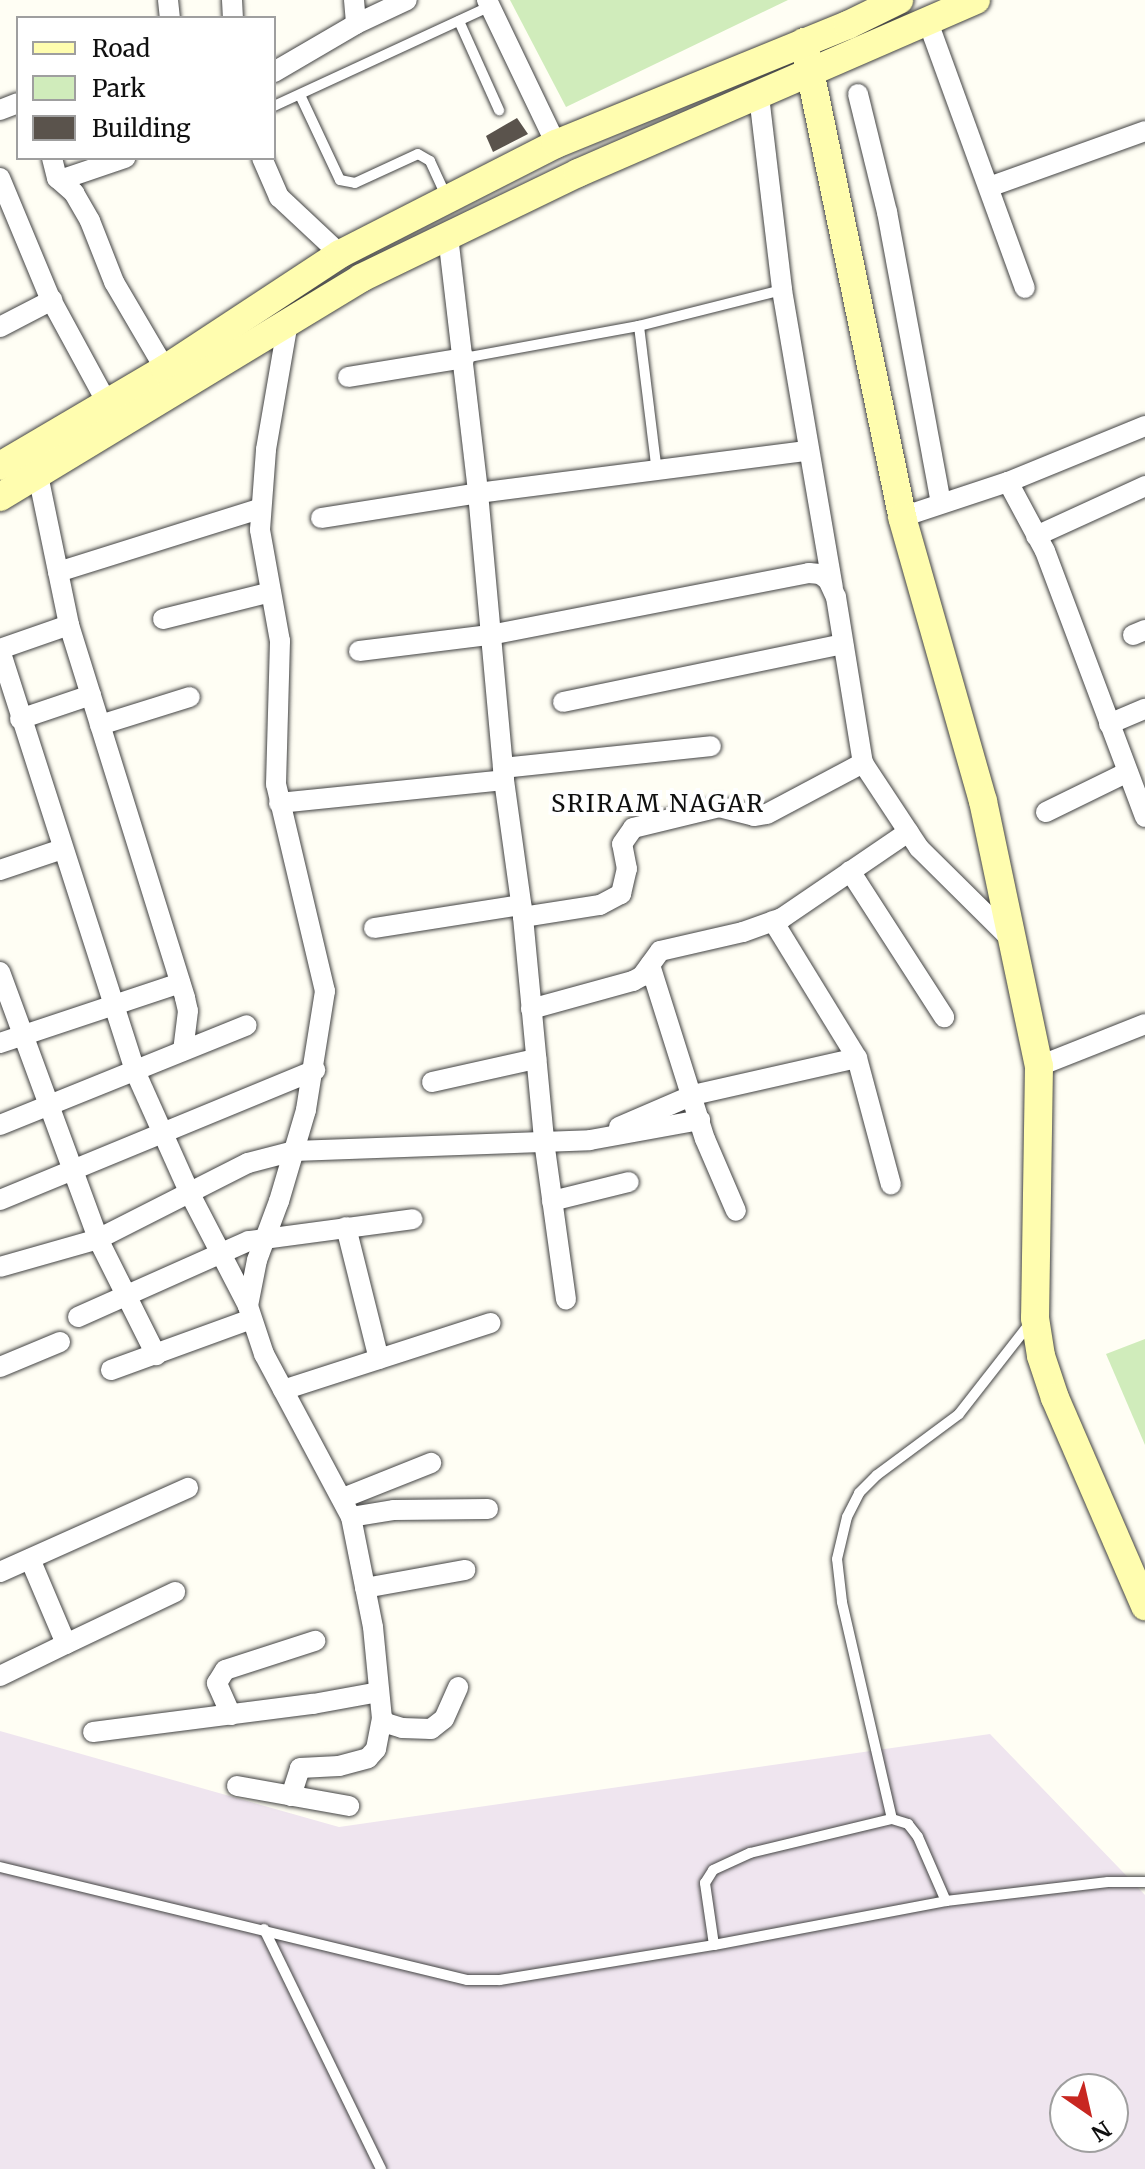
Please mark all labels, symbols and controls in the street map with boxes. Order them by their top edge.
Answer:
legend [16,16,276,160]
text: Road [92,33,150,64]
text: Park [92,73,145,104]
text: Building [92,113,191,144]
district label: SRIRAM NAGAR [551,790,765,818]
north arrow [1049,2073,1129,2153]
text: N [1086,2115,1116,2148]

